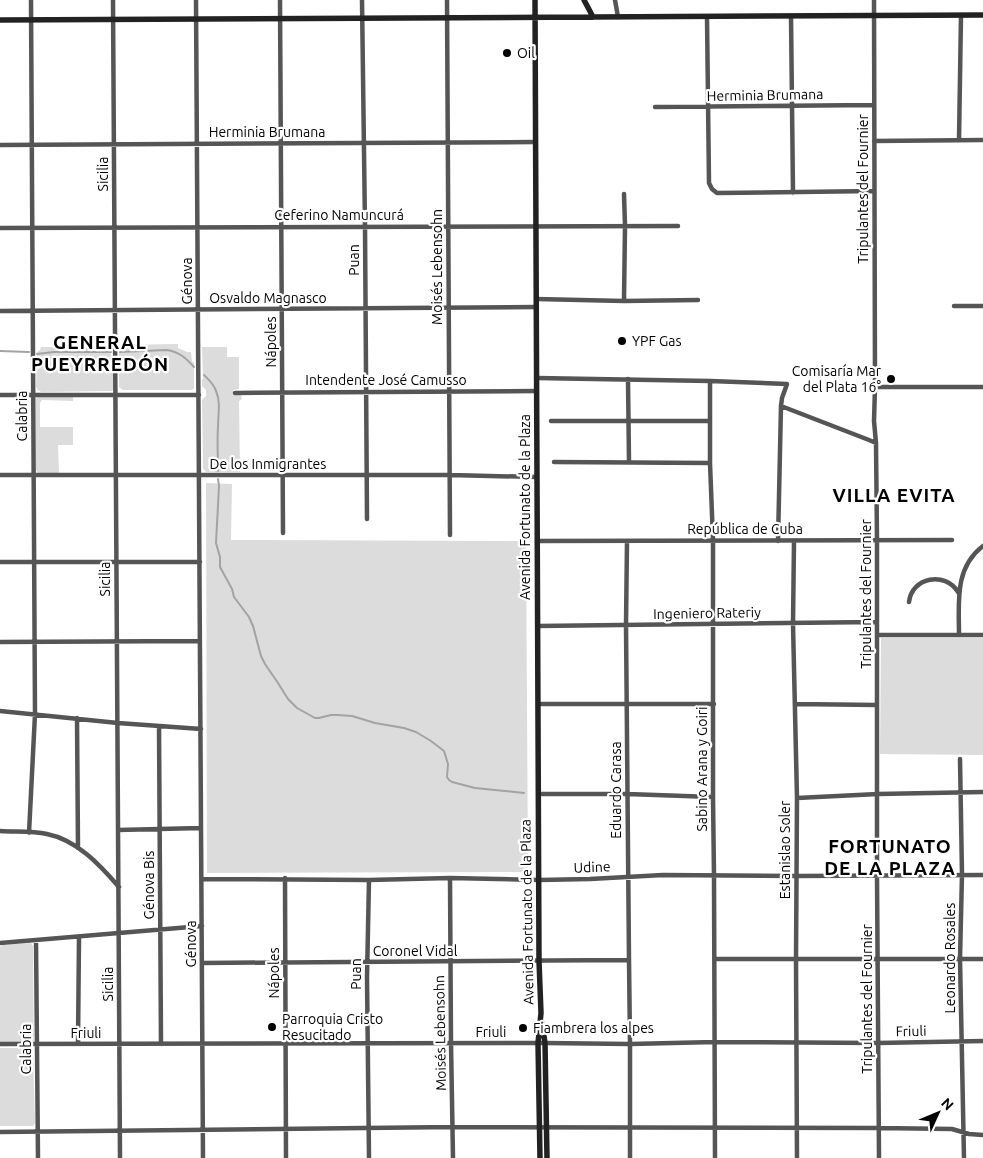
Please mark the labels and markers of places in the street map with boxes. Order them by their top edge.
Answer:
place label: Oil [517,45,535,61]
marker: Oil [501,47,513,59]
place label: YPF Gas [632,333,682,349]
marker: YPF Gas [616,335,628,347]
place label: Comisaría Mar del Plata 16° [792,363,882,395]
marker: Comisaría Mar del Plata 16° [885,373,897,385]
place label: Parroquia Cristo Resucitado [282,1011,383,1043]
place label: Fiambrera los alpes [533,1020,654,1036]
marker: Parroquia Cristo Resucitado [266,1021,278,1033]
marker: Fiambrera los alpes [517,1022,529,1034]

